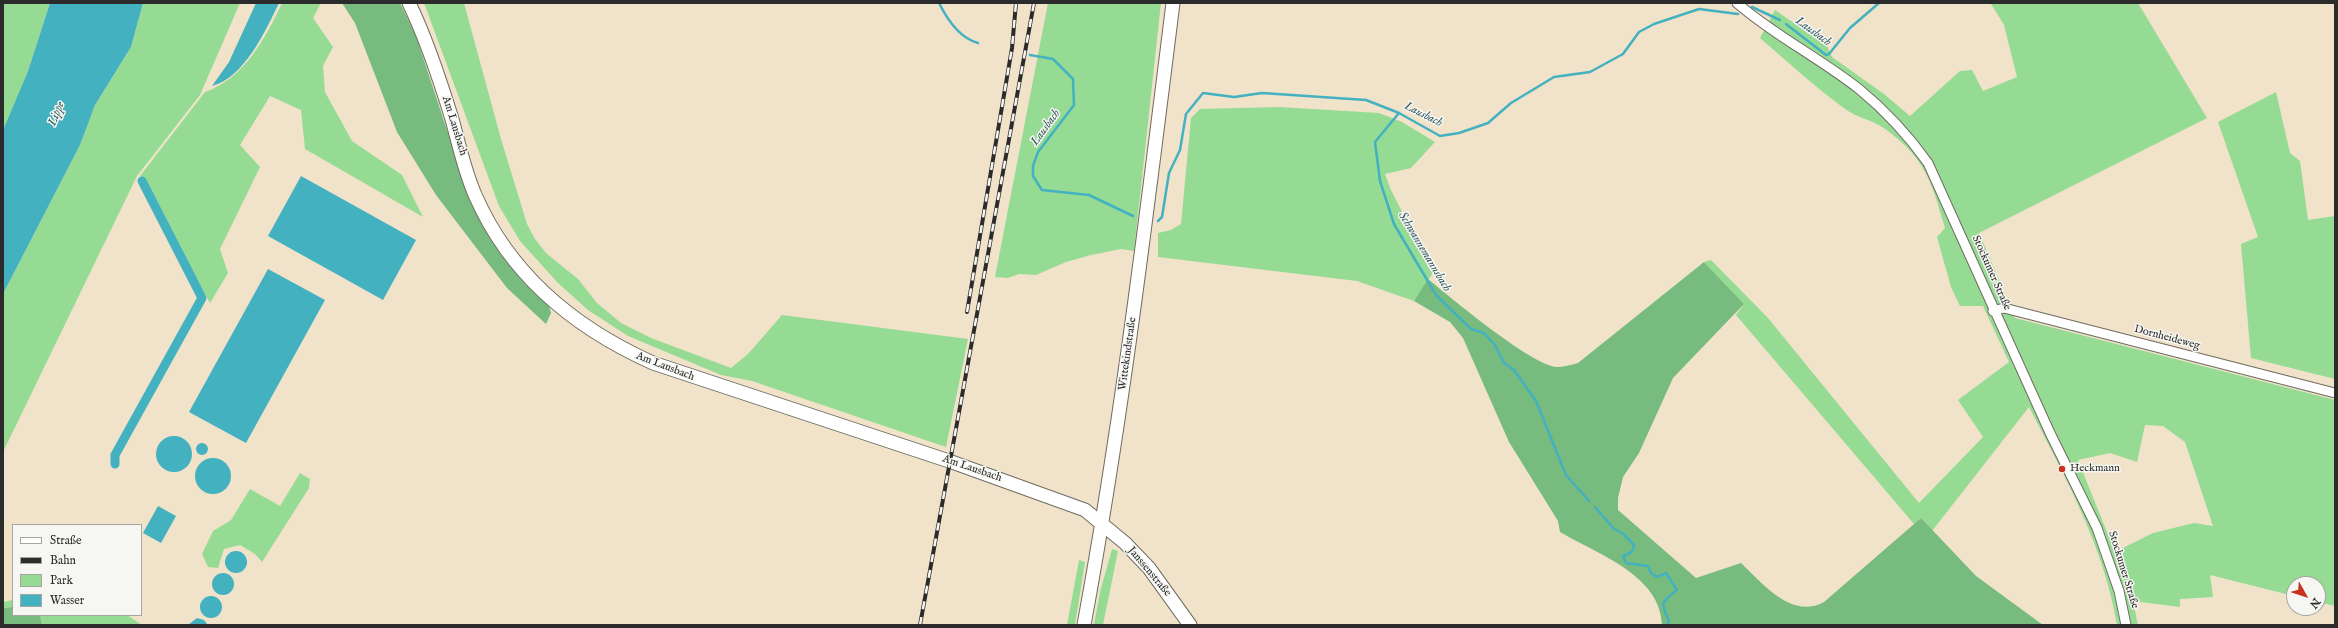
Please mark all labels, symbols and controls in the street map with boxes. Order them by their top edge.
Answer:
water label: Lausbach [1792,14,1834,50]
street label: Am Lausbach [439,95,469,157]
water label: Lausbach [1402,99,1444,131]
water label: Lippe [46,100,68,128]
water label: Lausbach [1028,107,1064,149]
water label: Schwannemannsbach [1395,210,1453,294]
street label: Stockumer Straße [1969,234,2013,312]
street label: Wittekindstraße [1116,317,1140,391]
street label: Dornheideweg [2133,323,2201,353]
street label: Am Lausbach [634,350,696,384]
street label: Am Lausbach [941,453,1003,485]
place label: Heckmann [2070,462,2120,476]
marker: Heckmann [2057,464,2067,474]
legend [12,524,142,616]
street label: Stockumer Straße [2105,530,2141,610]
text: Straße [50,533,82,548]
street label: Janssenstraße [1124,545,1174,599]
text: Bahn [50,553,76,568]
text: Park [50,573,73,588]
north arrow [2286,576,2326,616]
text: Wasser [50,593,84,608]
text: N [2306,595,2323,611]

